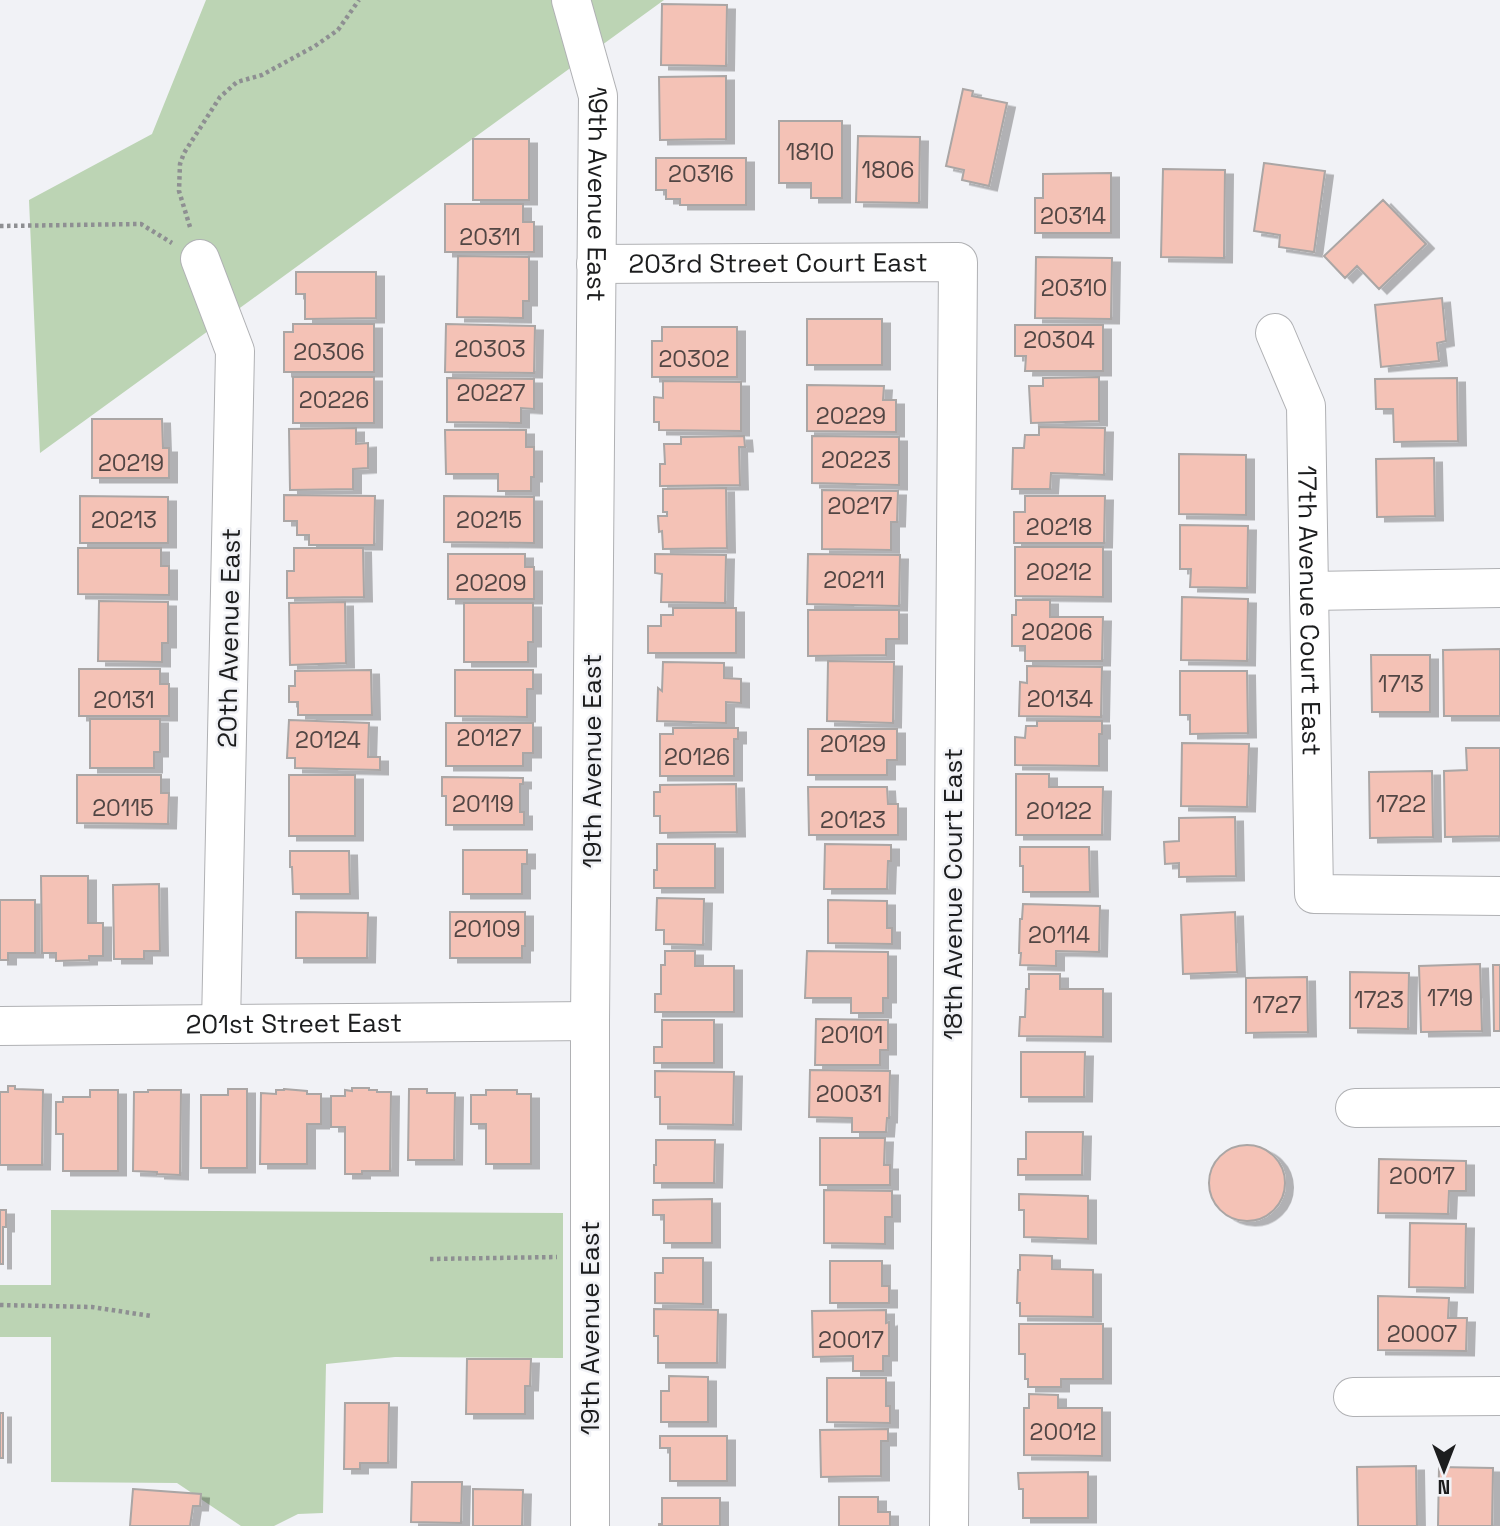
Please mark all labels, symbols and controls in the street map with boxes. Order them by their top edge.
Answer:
street label: 19th Avenue East [579,83,615,302]
house number: 1810 [786,137,834,167]
house number: 1806 [862,155,914,185]
house number: 20316 [668,159,734,189]
house number: 20314 [1040,201,1106,231]
house number: 20311 [459,222,521,252]
street label: 203rd Street Court East [628,245,928,281]
house number: 20310 [1041,273,1107,303]
house number: 20304 [1023,325,1095,355]
house number: 20303 [454,334,526,364]
house number: 20306 [293,337,365,367]
house number: 20302 [658,344,730,374]
house number: 20227 [456,378,526,408]
house number: 20226 [299,385,369,415]
house number: 20229 [816,401,886,431]
house number: 20223 [821,445,891,475]
house number: 20219 [98,448,164,478]
street label: 17th Avenue Court East [1290,465,1329,756]
house number: 20217 [827,491,893,521]
house number: 20213 [91,505,157,535]
house number: 20215 [456,505,522,535]
house number: 20218 [1026,512,1092,542]
street label: 20th Avenue East [210,528,248,748]
house number: 20212 [1026,557,1092,587]
house number: 20211 [823,565,885,595]
house number: 20209 [455,568,527,598]
house number: 20206 [1021,617,1093,647]
street label: 19th Avenue East [575,654,609,868]
house number: 1713 [1378,669,1424,699]
house number: 20134 [1027,684,1093,714]
house number: 20131 [93,685,155,715]
house number: 20127 [457,723,521,753]
house number: 20124 [295,725,361,755]
house number: 20129 [820,729,886,759]
house number: 20126 [664,742,730,772]
street label: 18th Avenue Court East [936,748,970,1040]
house number: 20119 [452,789,514,819]
house number: 1722 [1376,789,1426,819]
house number: 20115 [92,793,154,823]
house number: 20122 [1026,796,1092,826]
house number: 20123 [820,805,886,835]
house number: 20109 [453,914,521,944]
house number: 20114 [1028,920,1090,950]
house number: 1719 [1427,983,1473,1013]
house number: 1723 [1354,985,1404,1015]
house number: 1727 [1252,990,1302,1020]
street label: 201st Street East [186,1006,402,1041]
house number: 20101 [821,1020,883,1050]
house number: 20031 [816,1079,882,1109]
house number: 20017 [1389,1161,1455,1191]
street label: 19th Avenue East [573,1221,607,1435]
house number: 20007 [1387,1319,1457,1349]
house number: 20017 [818,1325,884,1355]
house number: 20012 [1030,1417,1096,1447]
north arrow [1409,1435,1479,1505]
text: N [1438,1474,1450,1499]

